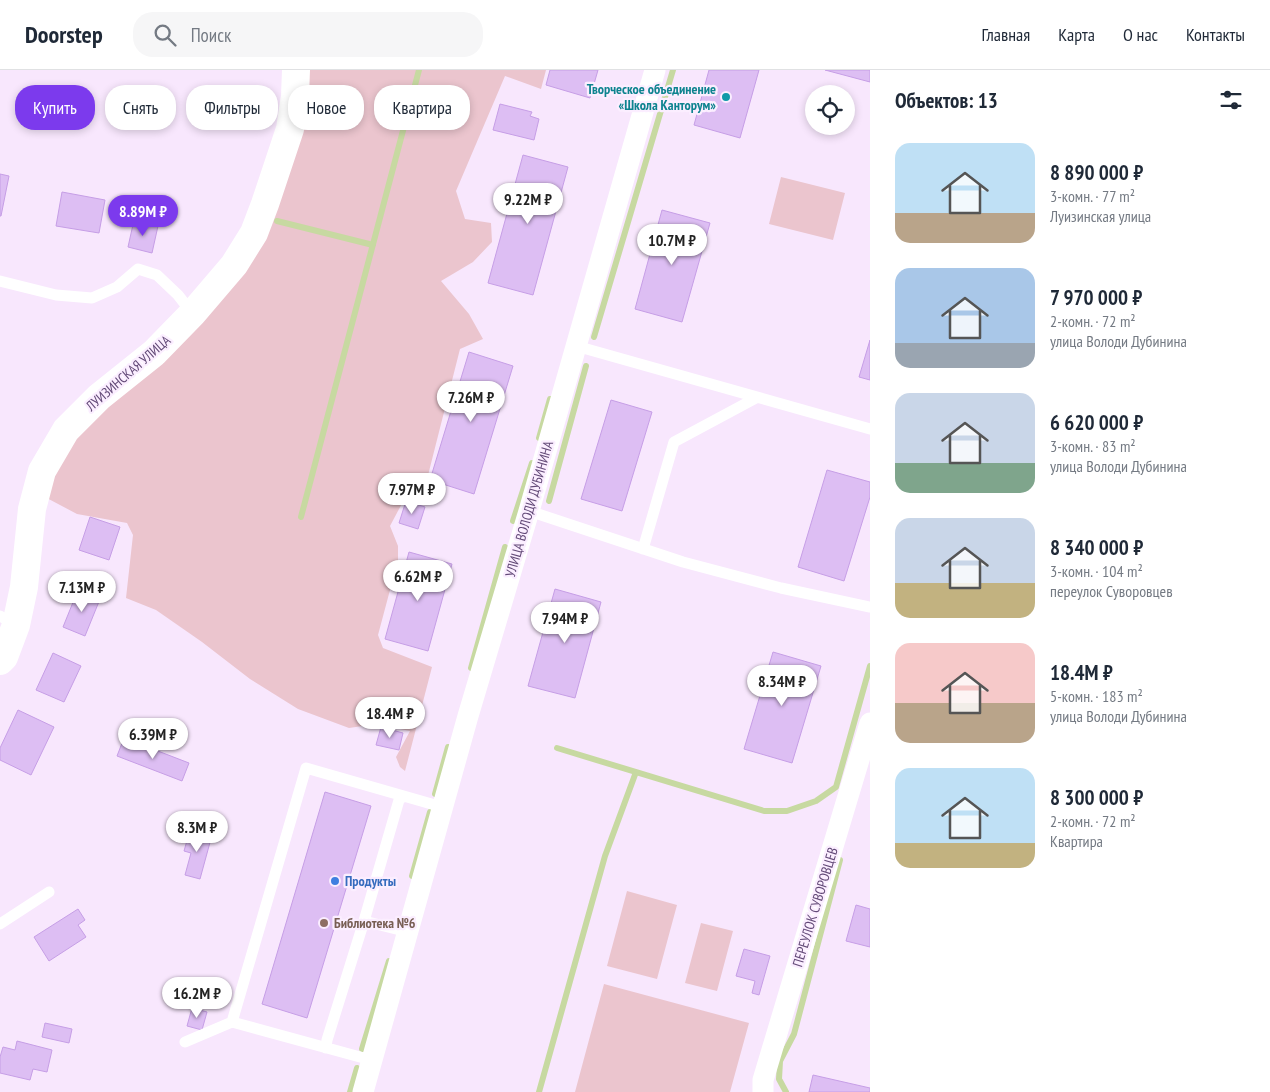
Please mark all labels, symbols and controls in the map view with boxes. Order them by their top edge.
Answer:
search box [133,12,483,57]
text: Doorstep [25,19,103,50]
icon: search [151,21,179,49]
text: Поиск [191,23,231,47]
text: Главная [982,23,1030,46]
text: Карта [1058,23,1095,46]
text: О нас [1123,23,1158,46]
text: Контакты [1186,23,1245,46]
place label: Творческое объединение «Школа Канторум» [587,80,716,114]
chip: Купить [15,85,95,130]
chip: Снять [105,85,176,130]
chip: Фильтры [186,85,278,130]
chip: Новое [288,85,364,130]
chip: Квартира [374,85,470,130]
map controls [805,85,855,135]
button: locate [805,85,855,135]
icon: filters [1217,86,1245,114]
text: Объектов: 13 [895,87,998,114]
marker: Творческое объединение «Школа Канторум» [720,91,732,103]
text: 8 890 000 ₽ [1050,159,1143,186]
icon: home [935,163,995,223]
pin: 9.22M ₽ [482,182,574,225]
text: 3-комн. · 77 m² [1050,186,1135,206]
text: 9.22M ₽ [504,189,552,209]
pin: 8.89M ₽ [97,194,189,237]
text: 8.89M ₽ [119,201,167,221]
text: Луизинская улица [1050,206,1151,226]
pin: 10.7M ₽ [626,224,718,266]
text: 10.7M ₽ [648,230,696,250]
text: 7 970 000 ₽ [1050,284,1142,311]
icon: home [935,288,995,348]
text: 2-комн. · 72 m² [1050,311,1136,331]
street label: ЛУИЗИНСКАЯ УЛИЦА [81,331,174,415]
text: улица Володи Дубинина [1050,331,1187,351]
pin: 7.26M ₽ [425,380,517,423]
text: 7.26M ₽ [448,387,494,407]
text: 6 620 000 ₽ [1050,409,1143,436]
icon: home [935,413,995,473]
text: 3-комн. · 83 m² [1050,436,1136,456]
street label: УЛИЦА ВОЛОДИ ДУБИНИНА [501,438,557,579]
text: улица Володи Дубинина [1050,456,1187,476]
pin: 7.97M ₽ [366,472,458,515]
text: 7.97M ₽ [389,479,435,499]
text: 8 340 000 ₽ [1050,534,1143,561]
icon: home [935,538,995,598]
pin: 6.62M ₽ [372,560,464,602]
text: 3-комн. · 104 m² [1050,561,1143,581]
text: 6.62M ₽ [394,566,442,586]
pin: 7.13M ₽ [36,570,128,613]
text: 7.13M ₽ [59,577,105,597]
text: переулок Суворовцев [1050,581,1173,601]
pin: 7.94M ₽ [519,602,611,644]
text: 7.94M ₽ [542,608,588,628]
text: 18.4M ₽ [1050,659,1113,686]
icon: home [935,663,995,723]
pin: 8.34M ₽ [736,664,828,707]
text: 8.34M ₽ [758,671,806,691]
text: 5-комн. · 183 m² [1050,686,1143,706]
pin: 18.4M ₽ [344,696,436,739]
text: 18.4M ₽ [366,703,414,723]
text: улица Володи Дубинина [1050,706,1187,726]
pin: 6.39M ₽ [107,718,199,760]
text: 6.39M ₽ [129,724,177,744]
text: 8 300 000 ₽ [1050,784,1143,811]
icon: home [935,788,995,848]
pin: 8.3M ₽ [156,810,238,853]
text: 2-комн. · 72 m² [1050,811,1136,831]
text: 8.3M ₽ [177,817,217,837]
text: Квартира [1050,831,1103,851]
street label: ПЕРЕУЛОК СУВОРОВЦЕВ [788,845,842,969]
place label: Продукты [345,872,396,890]
marker: Продукты [329,875,341,887]
place label: Библиотека №6 [334,914,416,932]
marker: Библиотека №6 [318,917,330,929]
pin: 16.2M ₽ [151,976,243,1019]
text: 16.2M ₽ [173,983,221,1003]

